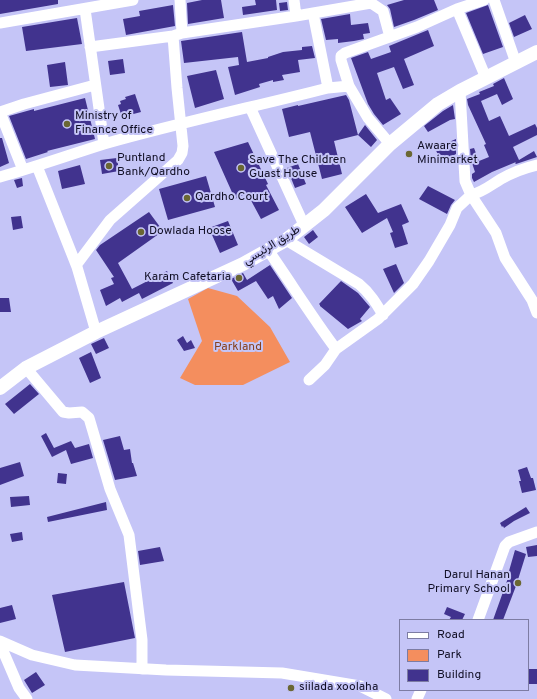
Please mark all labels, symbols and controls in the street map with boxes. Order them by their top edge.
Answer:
place label: Ministry of Finance Office [75,110,153,138]
marker: Ministry of Finance Office [62,119,72,129]
place label: Awaare Minimarket [417,140,478,168]
marker: Awaare Minimarket [404,149,414,159]
place label: Puntland Bank/Qardho [117,152,190,180]
place label: Save The Children Guast House [249,154,346,182]
marker: Puntland Bank/Qardho [104,161,114,171]
marker: Save The Children Guast House [236,163,246,173]
place label: Qardho Court [195,191,268,205]
marker: Qardho Court [182,193,192,203]
street label: طريق الرئيسي [241,223,303,269]
place label: Dowlada Hoose [149,225,232,239]
marker: Dowlada Hoose [136,227,146,237]
place label: Karam Cafetaria [144,271,231,285]
marker: Karam Cafetaria [234,273,244,283]
park label: Parkland [214,341,262,355]
place label: Darul Hanan Primary School [428,569,510,597]
marker: Darul Hanan Primary School [513,578,523,588]
legend [399,619,529,691]
text: Road [437,627,465,643]
text: Park [437,647,462,663]
text: Building [437,667,481,683]
place label: siilada xoolaha [299,681,378,695]
marker: siilada xoolaha [286,683,296,693]

